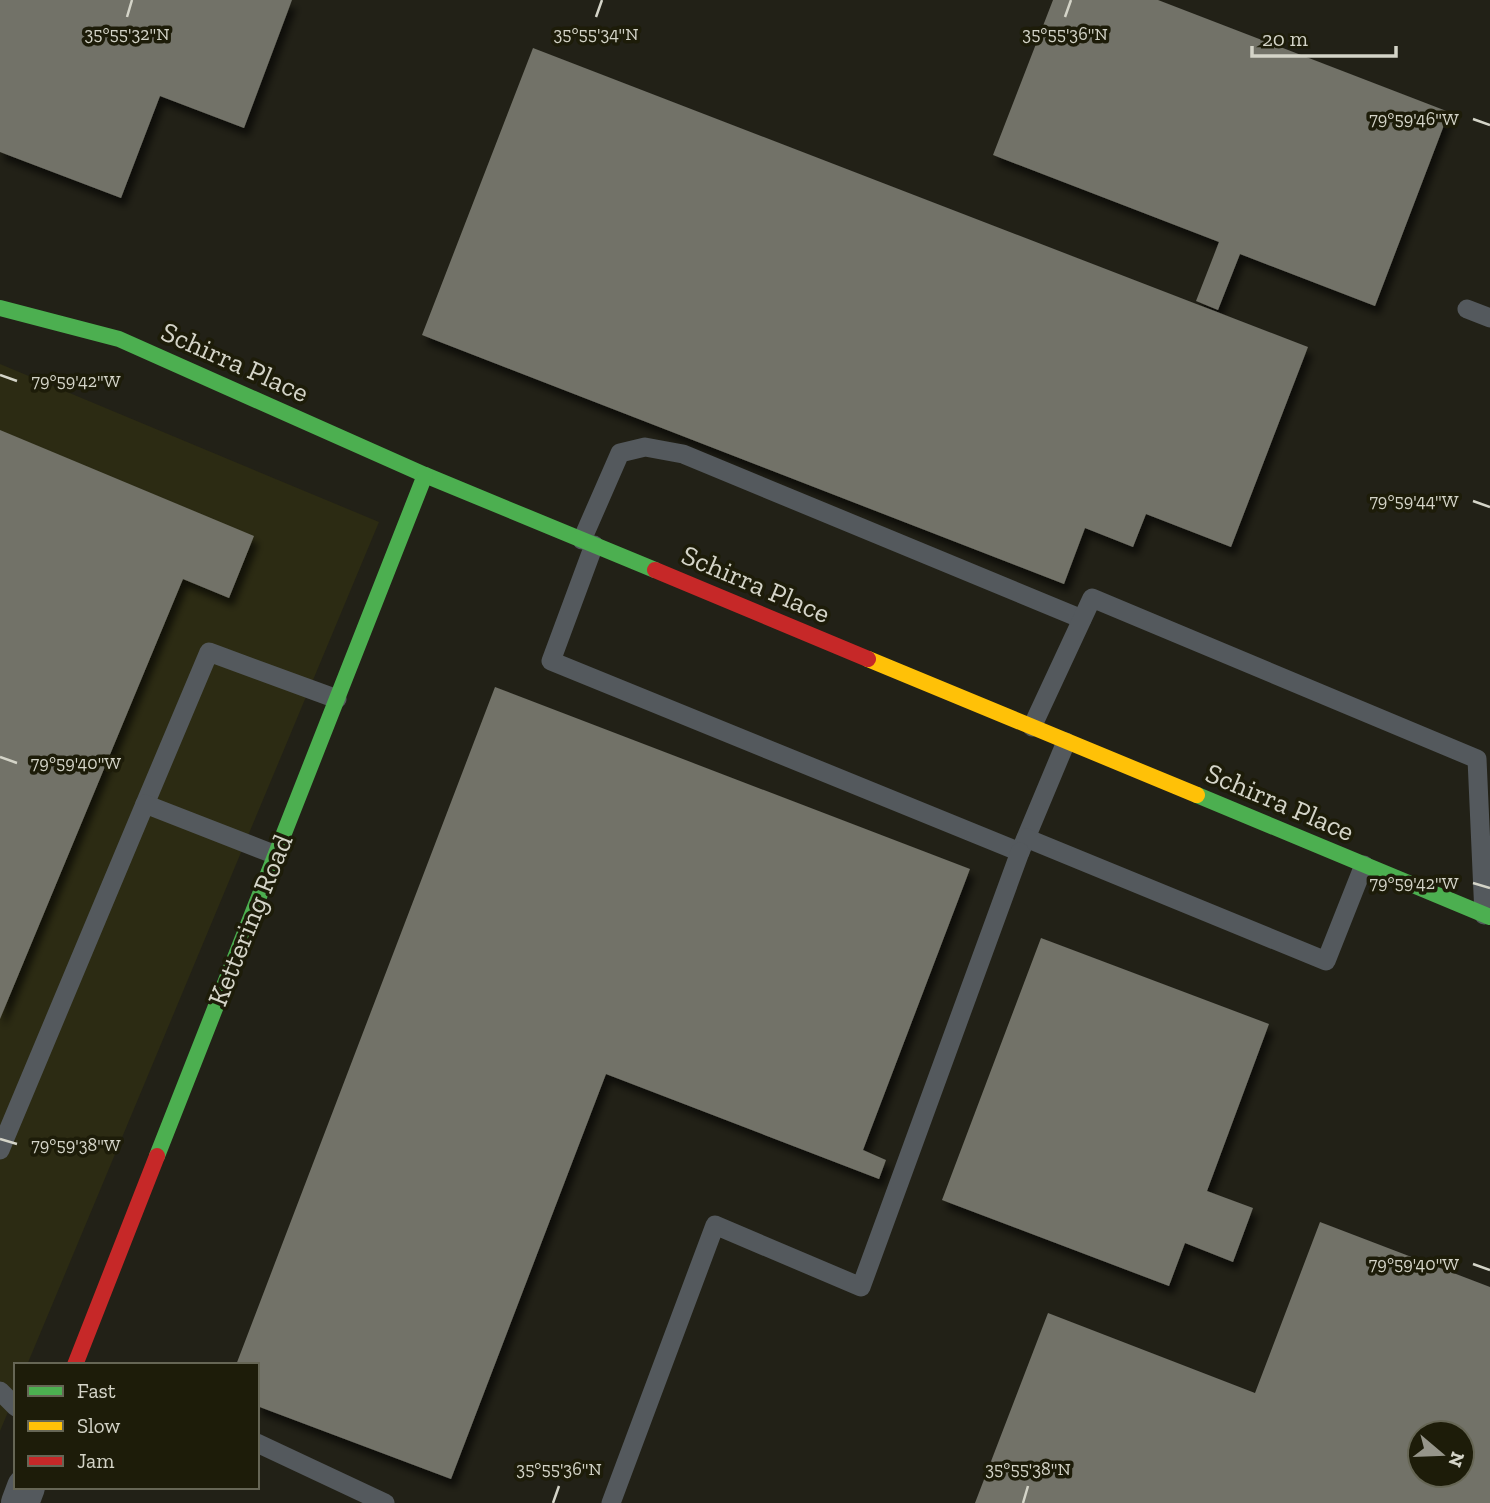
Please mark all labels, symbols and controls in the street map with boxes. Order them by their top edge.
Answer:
scale bar [1252,14,1396,58]
text: 35°55'32"N [84,23,170,45]
text: 35°55'34"N [553,23,639,45]
text: 35°55'36"N [1022,23,1108,45]
text: 20 m [1262,26,1308,51]
text: 79°59'46"W [1369,108,1459,130]
street label: Schirra Place [156,315,314,409]
text: 79°59'42"W [31,370,121,392]
text: 79°59'44"W [1369,490,1459,512]
street label: Schirra Place [677,538,835,630]
text: 79°59'40"W [31,752,121,774]
street label: Schirra Place [1201,756,1359,848]
street label: Kettering Road [201,829,299,1011]
text: 79°59'42"W [1369,872,1459,894]
text: 79°59'38"W [31,1134,121,1156]
text: 79°59'40"W [1369,1253,1459,1275]
legend [14,1363,259,1489]
text: Fast [77,1378,116,1403]
text: Slow [77,1413,120,1438]
north arrow [1406,1419,1476,1489]
text: Jam [77,1448,114,1473]
text: N [1443,1449,1470,1470]
text: 35°55'36"N [516,1458,602,1480]
text: 35°55'38"N [985,1458,1071,1480]

